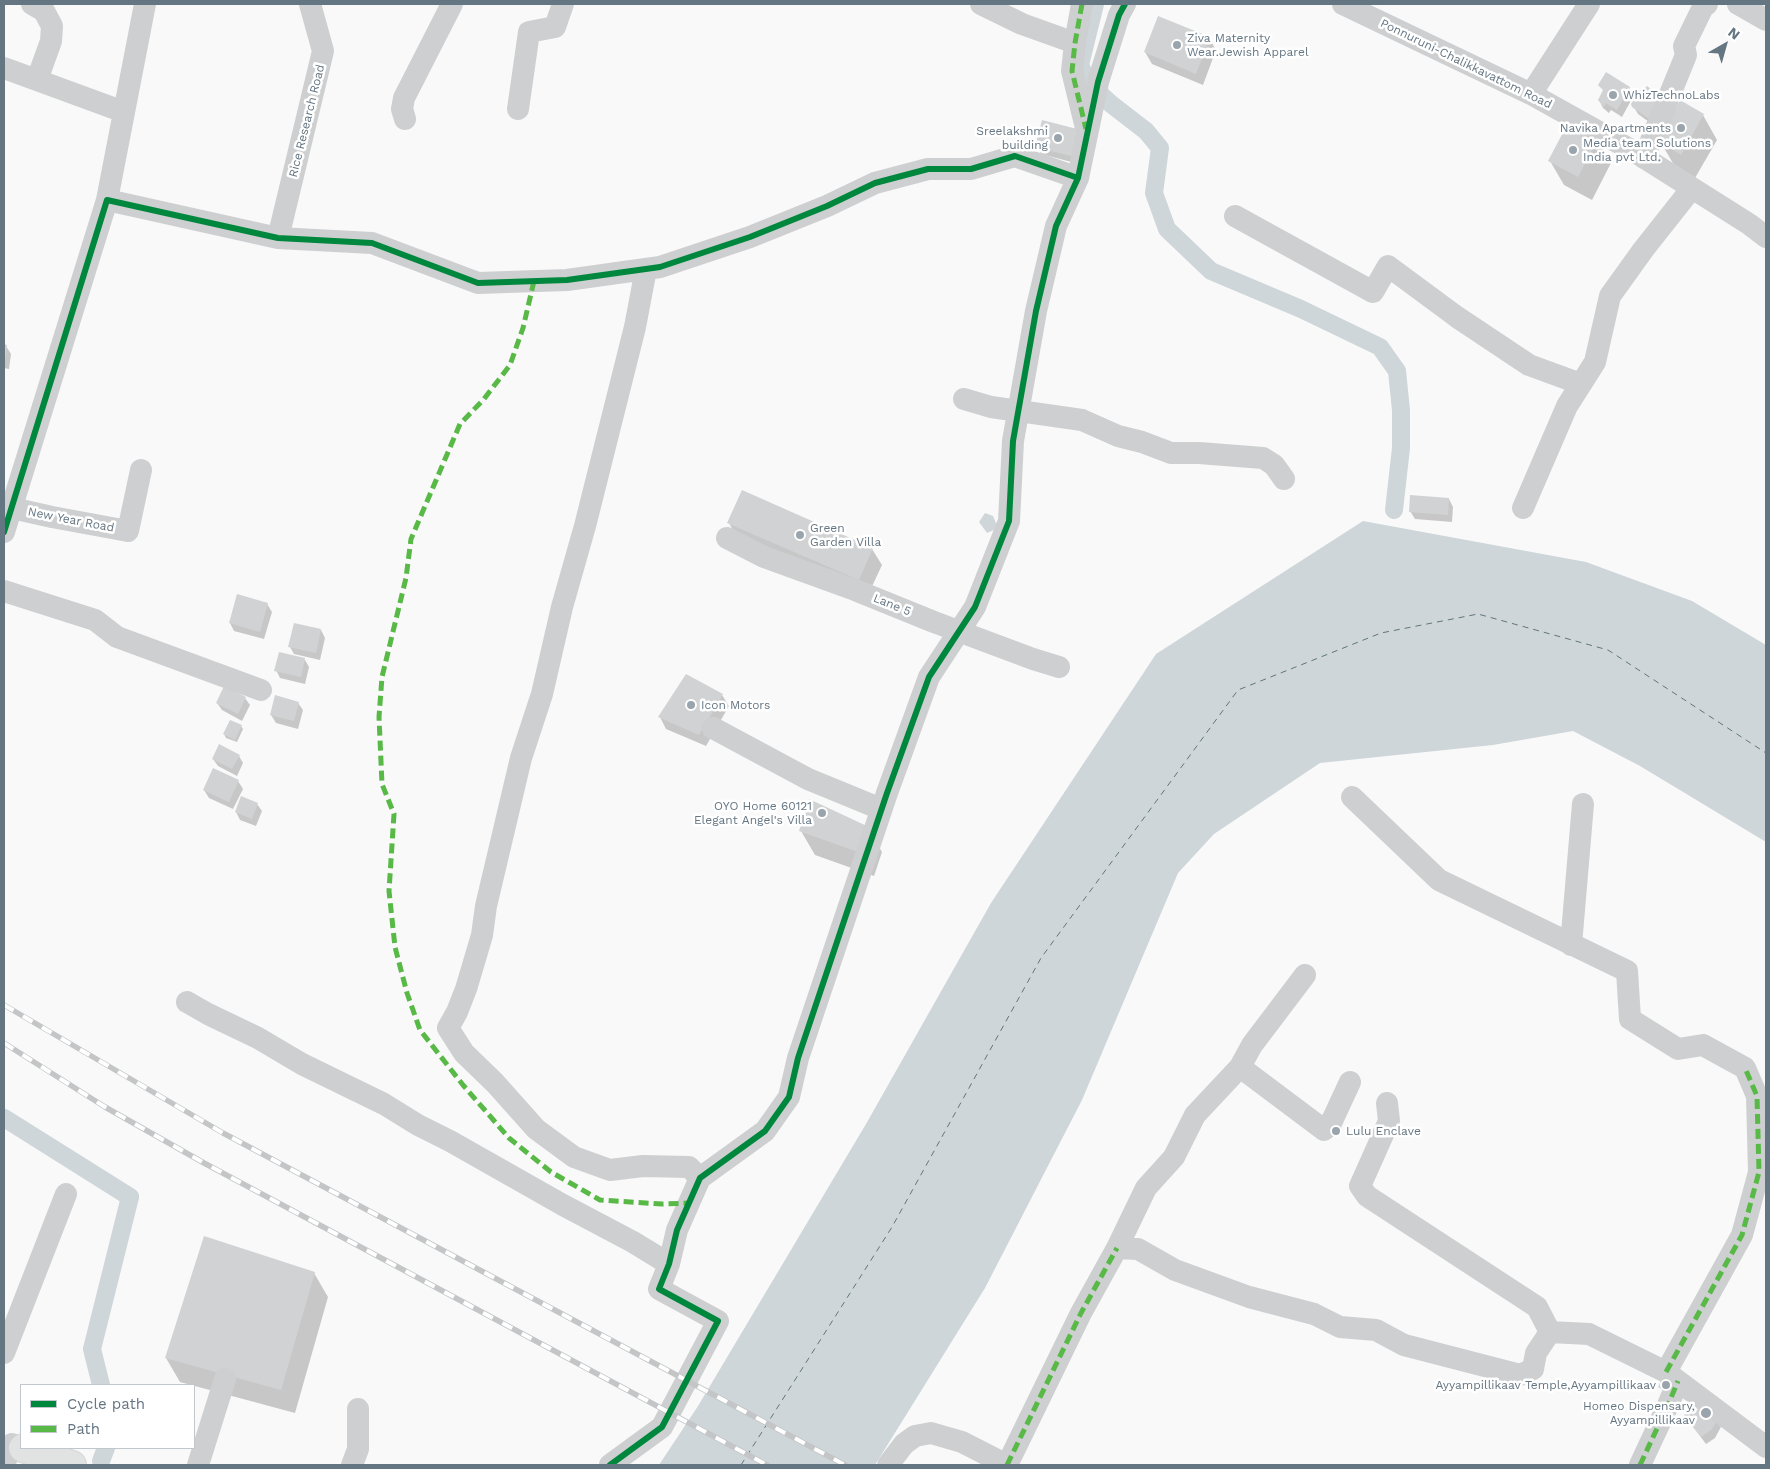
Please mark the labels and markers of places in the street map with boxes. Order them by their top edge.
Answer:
place label: Ziva Maternity Wear.Jewish Apparel [1187,31,1309,59]
marker: Ziva Maternity Wear.Jewish Apparel [1171,39,1183,51]
place label: WhizTechnoLabs [1623,88,1720,102]
marker: WhizTechnoLabs [1607,89,1619,101]
place label: Navika Apartments [1560,121,1671,135]
marker: Navika Apartments [1675,122,1687,134]
place label: Sreelakshmi building [976,124,1048,152]
marker: Sreelakshmi building [1052,132,1064,144]
place label: Media team Solutions India pvt Ltd. [1583,136,1711,164]
marker: Media team Solutions India pvt Ltd. [1567,144,1579,156]
place label: Green Garden Villa [810,521,881,549]
marker: Green Garden Villa [794,529,806,541]
place label: Icon Motors [701,698,770,712]
marker: Icon Motors [685,699,697,711]
place label: OYO Home 60121 Elegant Angel's Villa [694,799,812,827]
marker: OYO Home 60121 Elegant Angel's Villa [816,807,828,819]
place label: Lulu Enclave [1346,1124,1421,1138]
marker: Lulu Enclave [1330,1125,1342,1137]
place label: Ayyampillikaav Temple,Ayyampillikaav [1435,1378,1656,1392]
marker: Ayyampillikaav Temple,Ayyampillikaav [1660,1379,1672,1391]
place label: Homeo Dispensary, Ayyampillikaav [1583,1399,1695,1427]
marker: Homeo Dispensary, Ayyampillikaav [1699,1406,1713,1420]

